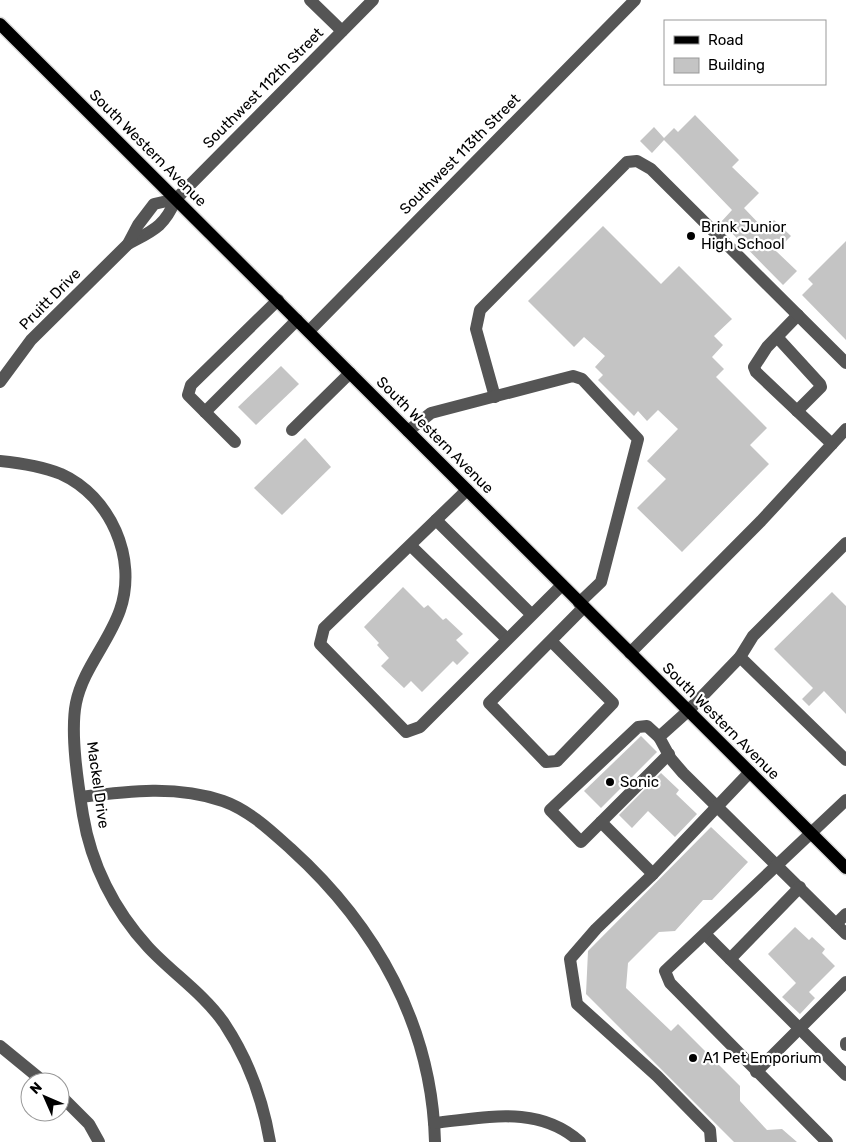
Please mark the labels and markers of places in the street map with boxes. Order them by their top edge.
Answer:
place label: Brink Junior High School [701,218,787,253]
marker: Brink Junior High School [685,230,697,242]
place label: Sonic [620,773,659,791]
marker: Sonic [604,776,616,788]
place label: A1 Pet Emporium [703,1049,822,1067]
marker: A1 Pet Emporium [687,1052,699,1064]

